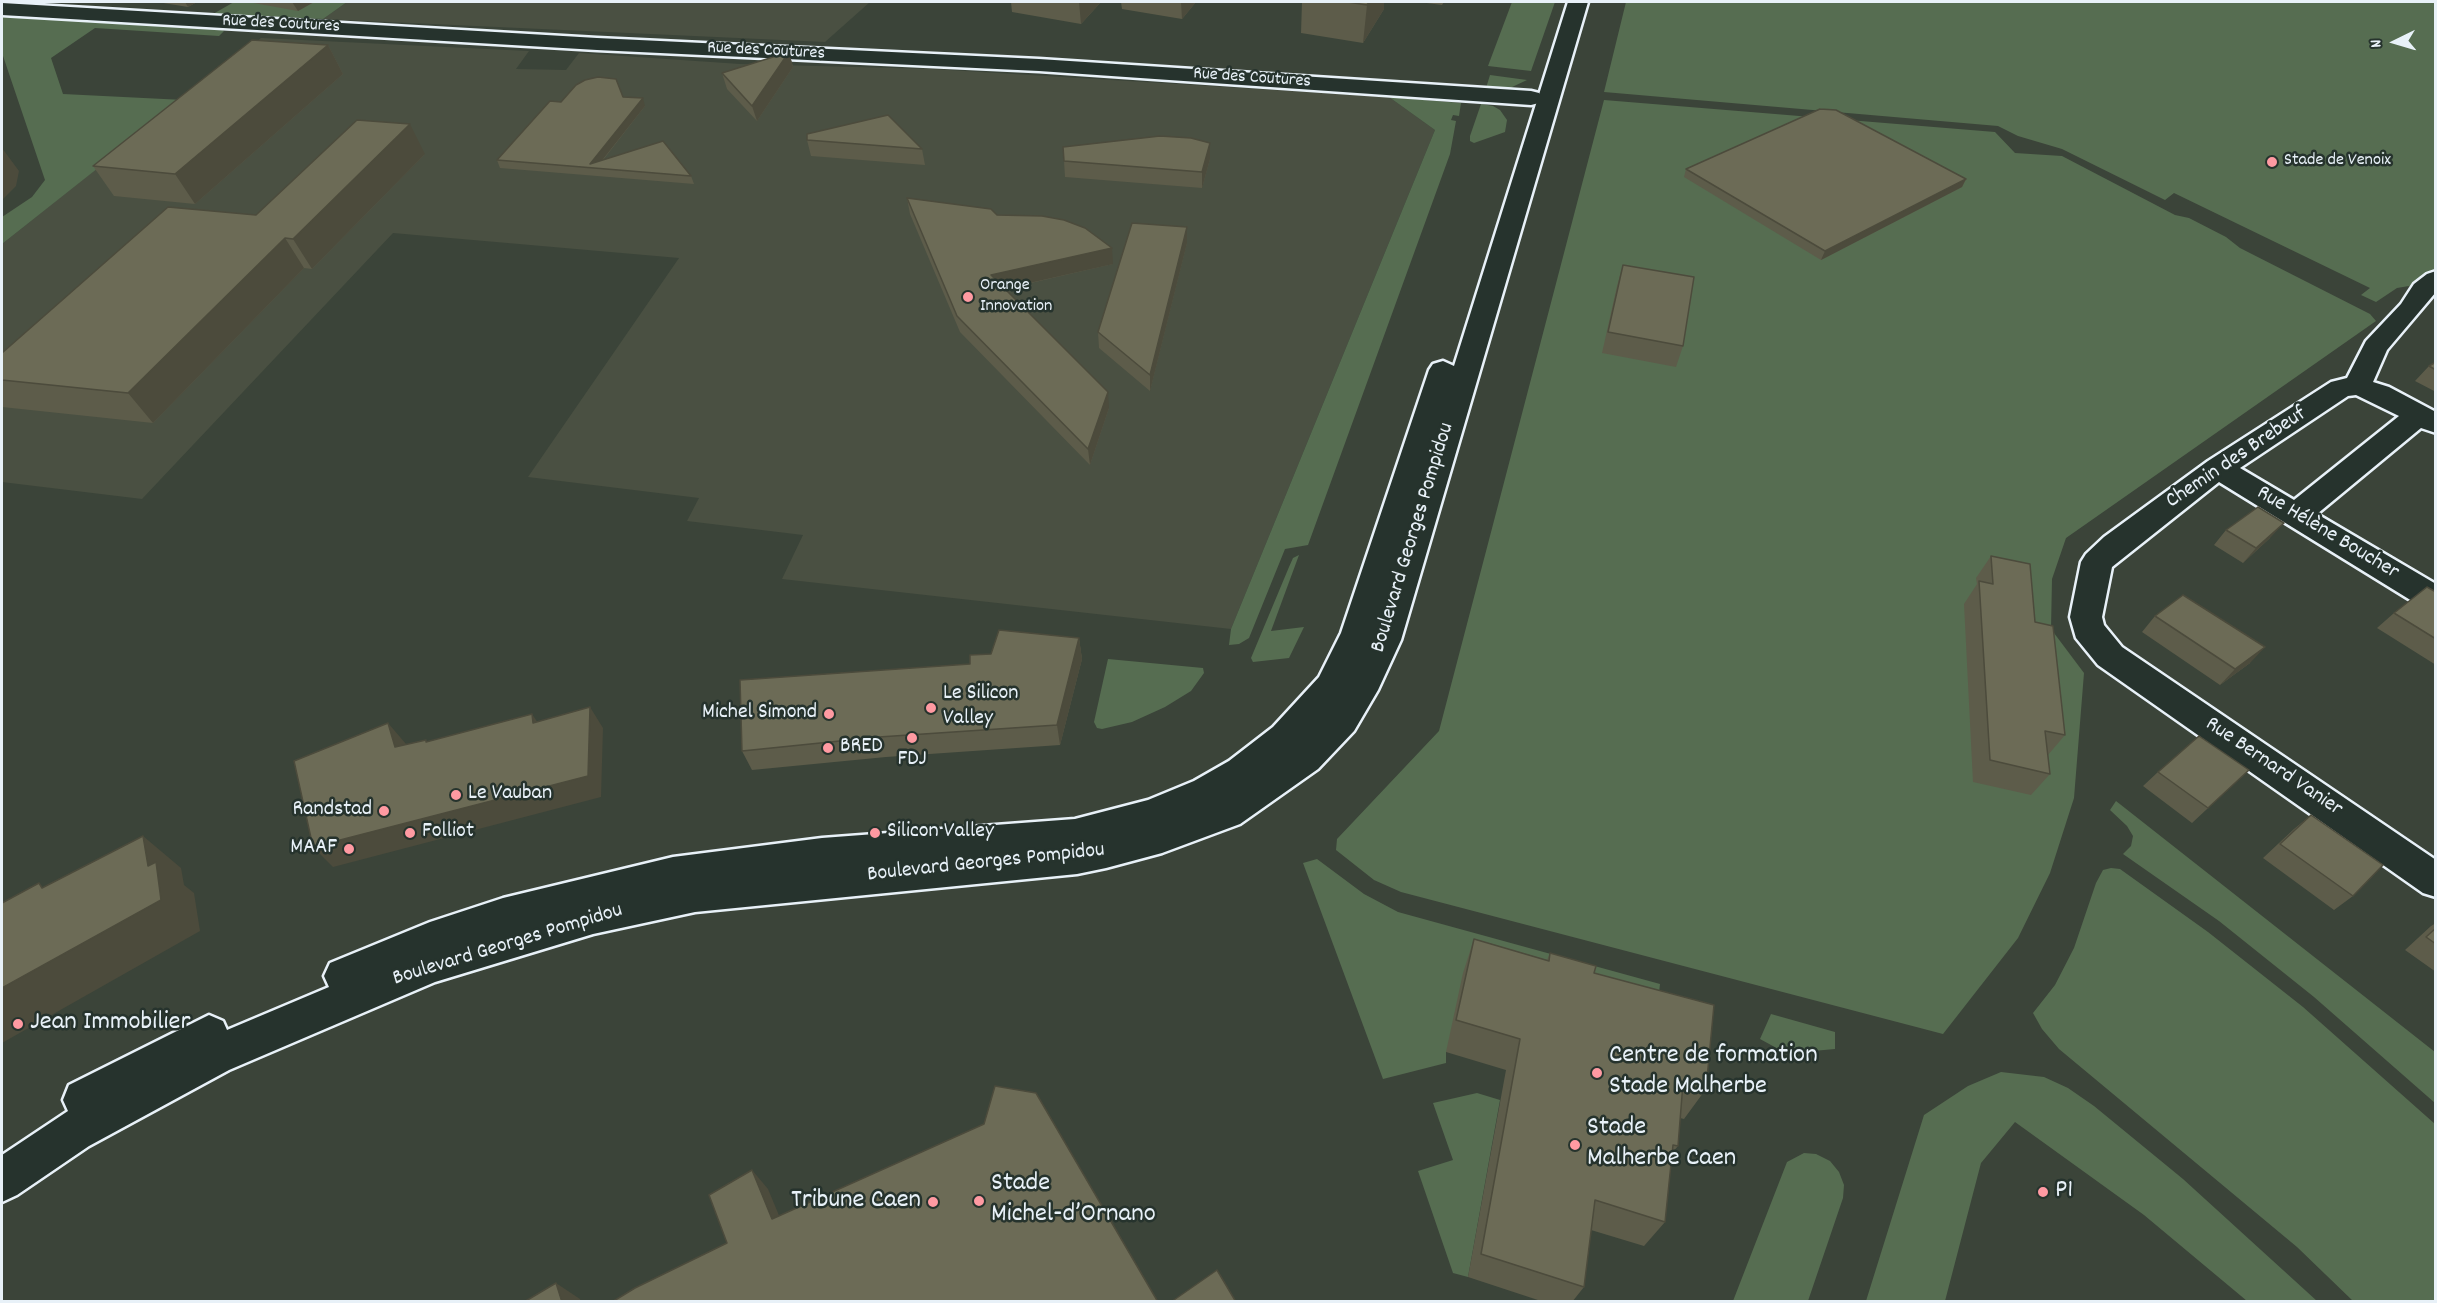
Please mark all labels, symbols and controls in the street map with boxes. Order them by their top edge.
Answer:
street label: Rue des Coutures [222,11,340,39]
north arrow [2365,12,2425,72]
street label: Rue des Coutures [707,38,825,66]
text: N [2365,39,2388,49]
street label: Rue des Coutures [1192,64,1312,94]
place label: Stade de Venoix [2284,151,2391,173]
marker: Stade de Venoix [2265,155,2279,169]
place label: Orange Innovation [980,276,1052,318]
marker: Orange Innovation [961,290,975,304]
street label: Chemin des Brebeuf [2162,402,2312,516]
street label: Boulevard Georges Pompidou [1366,420,1462,656]
street label: Rue Hélène Boucher [2251,481,2403,587]
place label: Le Silicon Valley [943,682,1019,734]
place label: Michel Simond [702,701,817,727]
marker: Le Silicon Valley [924,701,938,715]
marker: Michel Simond [822,707,836,721]
street label: Rue Bernard Vanier [2199,712,2347,824]
marker: FDJ [905,731,919,745]
place label: BRED [840,735,882,761]
marker: BRED [821,741,835,755]
place label: FDJ [897,748,927,774]
place label: Le Vauban [468,782,552,808]
marker: Le Vauban [449,788,463,802]
place label: Randstad [292,798,372,824]
marker: Randstad [377,804,391,818]
place label: Folliot [422,820,474,846]
place label: Silicon Valley [887,820,994,846]
marker: Folliot [403,826,417,840]
marker: Silicon Valley [868,826,882,840]
place label: MAAF [290,836,337,862]
street label: Boulevard Georges Pompidou [866,838,1106,890]
marker: MAAF [342,842,356,856]
street label: Boulevard Georges Pompidou [390,898,626,994]
place label: Jean Immobilier [30,1008,190,1040]
marker: Jean Immobilier [11,1017,25,1031]
place label: Centre de formation Stade Malherbe [1609,1041,1818,1104]
marker: Centre de formation Stade Malherbe [1590,1066,1604,1080]
place label: Stade Malherbe Caen [1587,1113,1736,1176]
marker: Stade Malherbe Caen [1568,1138,1582,1152]
place label: Stade Michel-d’Ornano [991,1169,1156,1232]
place label: P1 [2055,1176,2073,1208]
marker: P1 [2036,1185,2050,1199]
place label: Tribune Caen [791,1186,921,1218]
marker: Stade Michel-d’Ornano [972,1194,986,1208]
marker: Tribune Caen [926,1195,940,1209]

